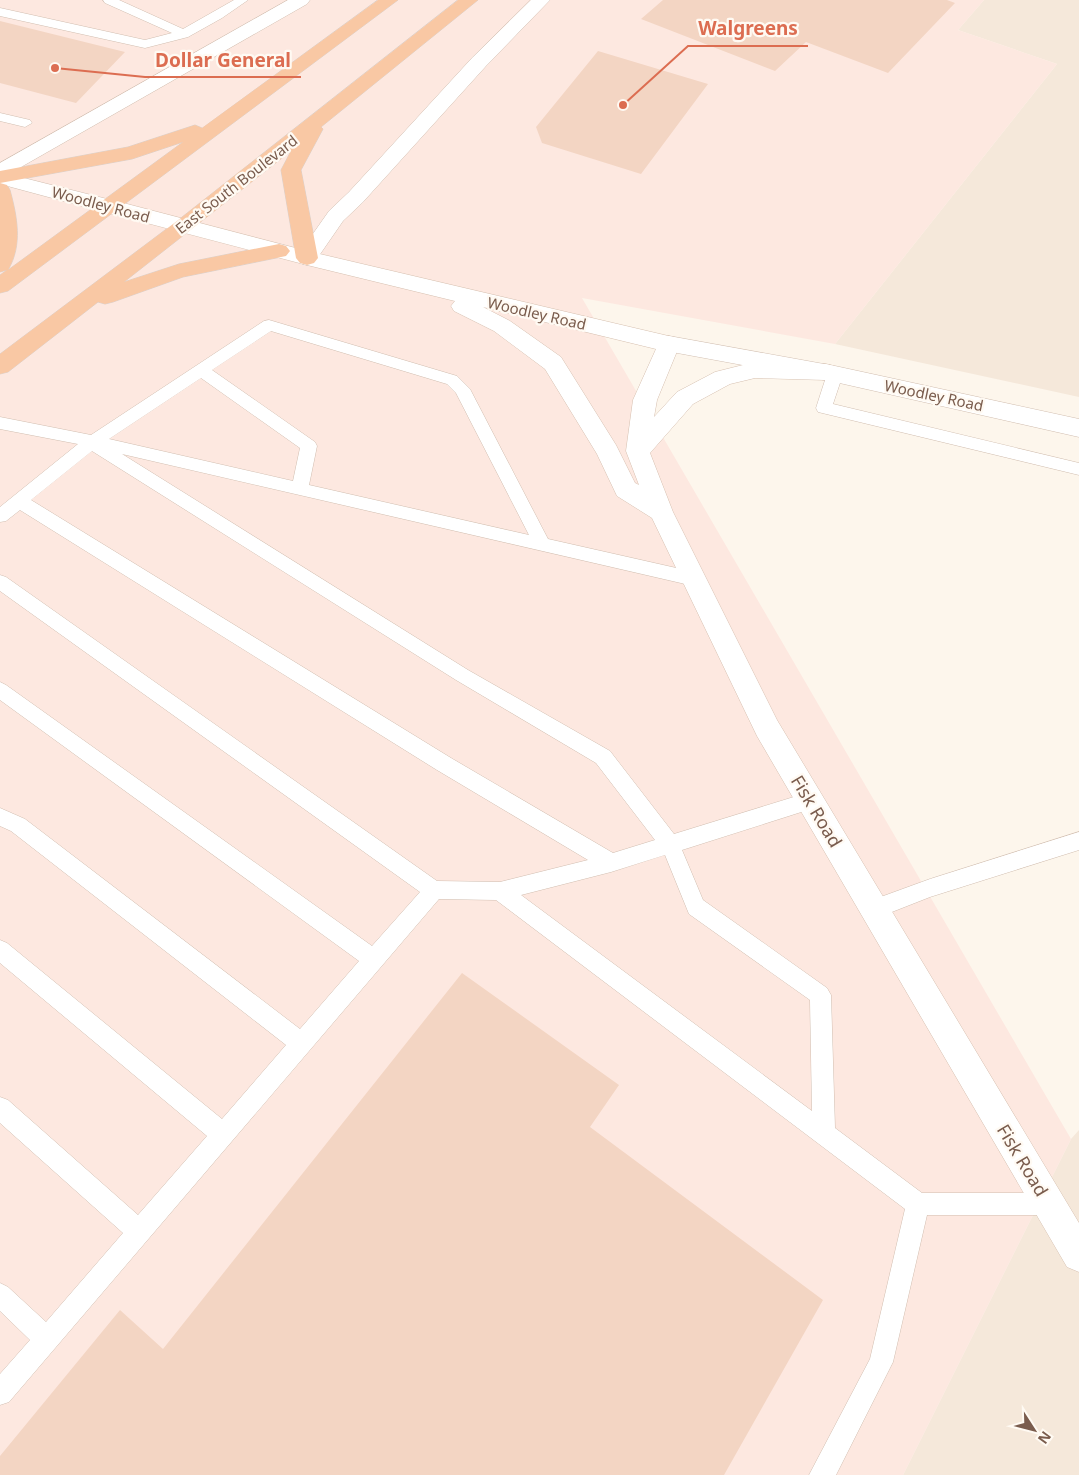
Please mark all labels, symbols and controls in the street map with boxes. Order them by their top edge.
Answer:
callout: Walgreens [688,12,808,46]
text: Walgreens [698,15,798,41]
callout: Dollar General [145,43,301,77]
text: Dollar General [155,47,291,73]
street label: East South Boulevard [171,130,301,238]
street label: Woodley Road [50,181,152,227]
street label: Woodley Road [486,292,588,334]
street label: Woodley Road [883,375,985,415]
street label: Fisk Road [786,770,848,852]
street label: Fisk Road [992,1119,1054,1201]
north arrow [1009,1405,1059,1455]
text: N [1034,1428,1056,1448]

